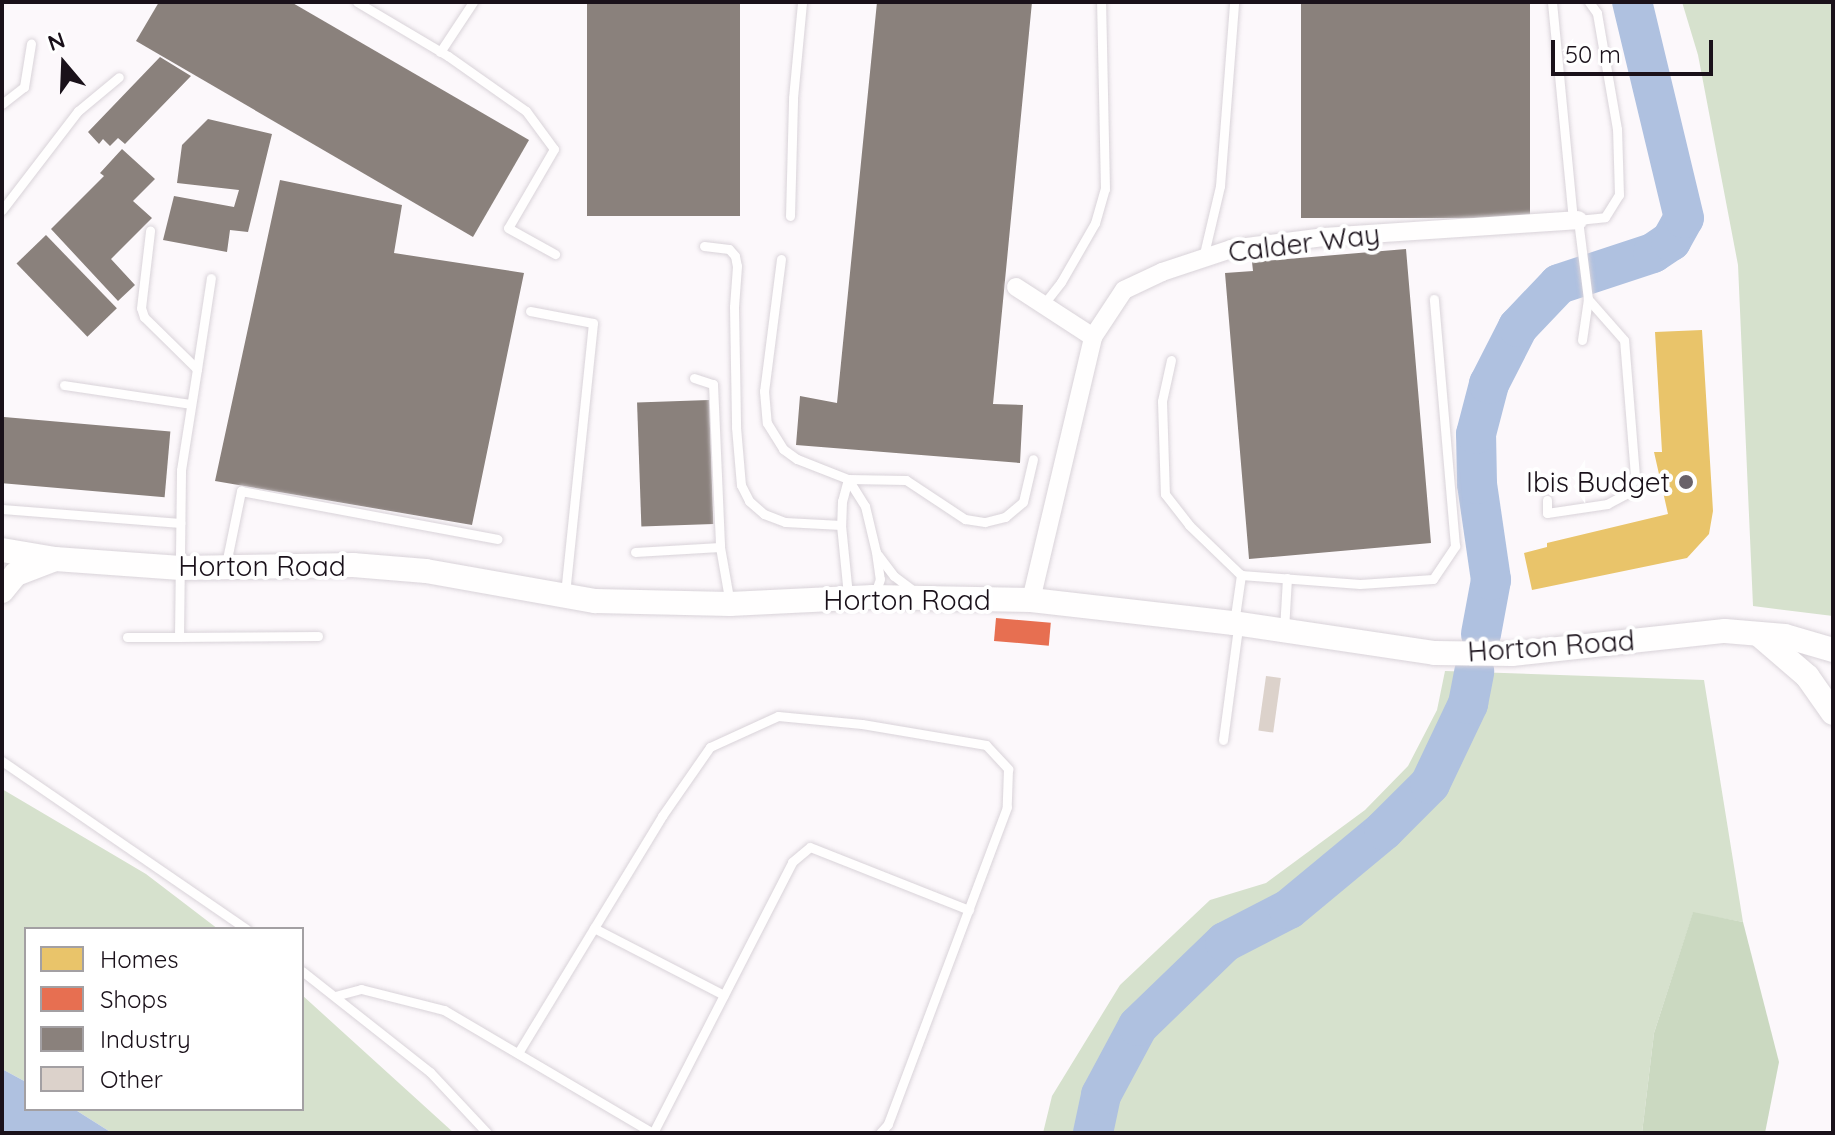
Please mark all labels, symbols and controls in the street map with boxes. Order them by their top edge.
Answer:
north arrow [24,24,104,104]
scale bar [1555,24,1717,74]
text: N [44,25,68,57]
text: 50 m [1565,39,1621,69]
street label: Calder Way [1226,217,1382,269]
place label: Ibis Budget [1526,465,1670,499]
marker: Ibis Budget [1677,473,1695,491]
street label: Horton Road [178,549,346,583]
street label: Horton Road [823,583,991,617]
street label: Horton Road [1466,623,1636,669]
legend [24,927,304,1111]
text: Homes [100,944,178,974]
text: Shops [100,984,167,1014]
text: Industry [100,1024,191,1054]
text: Other [100,1064,163,1094]

